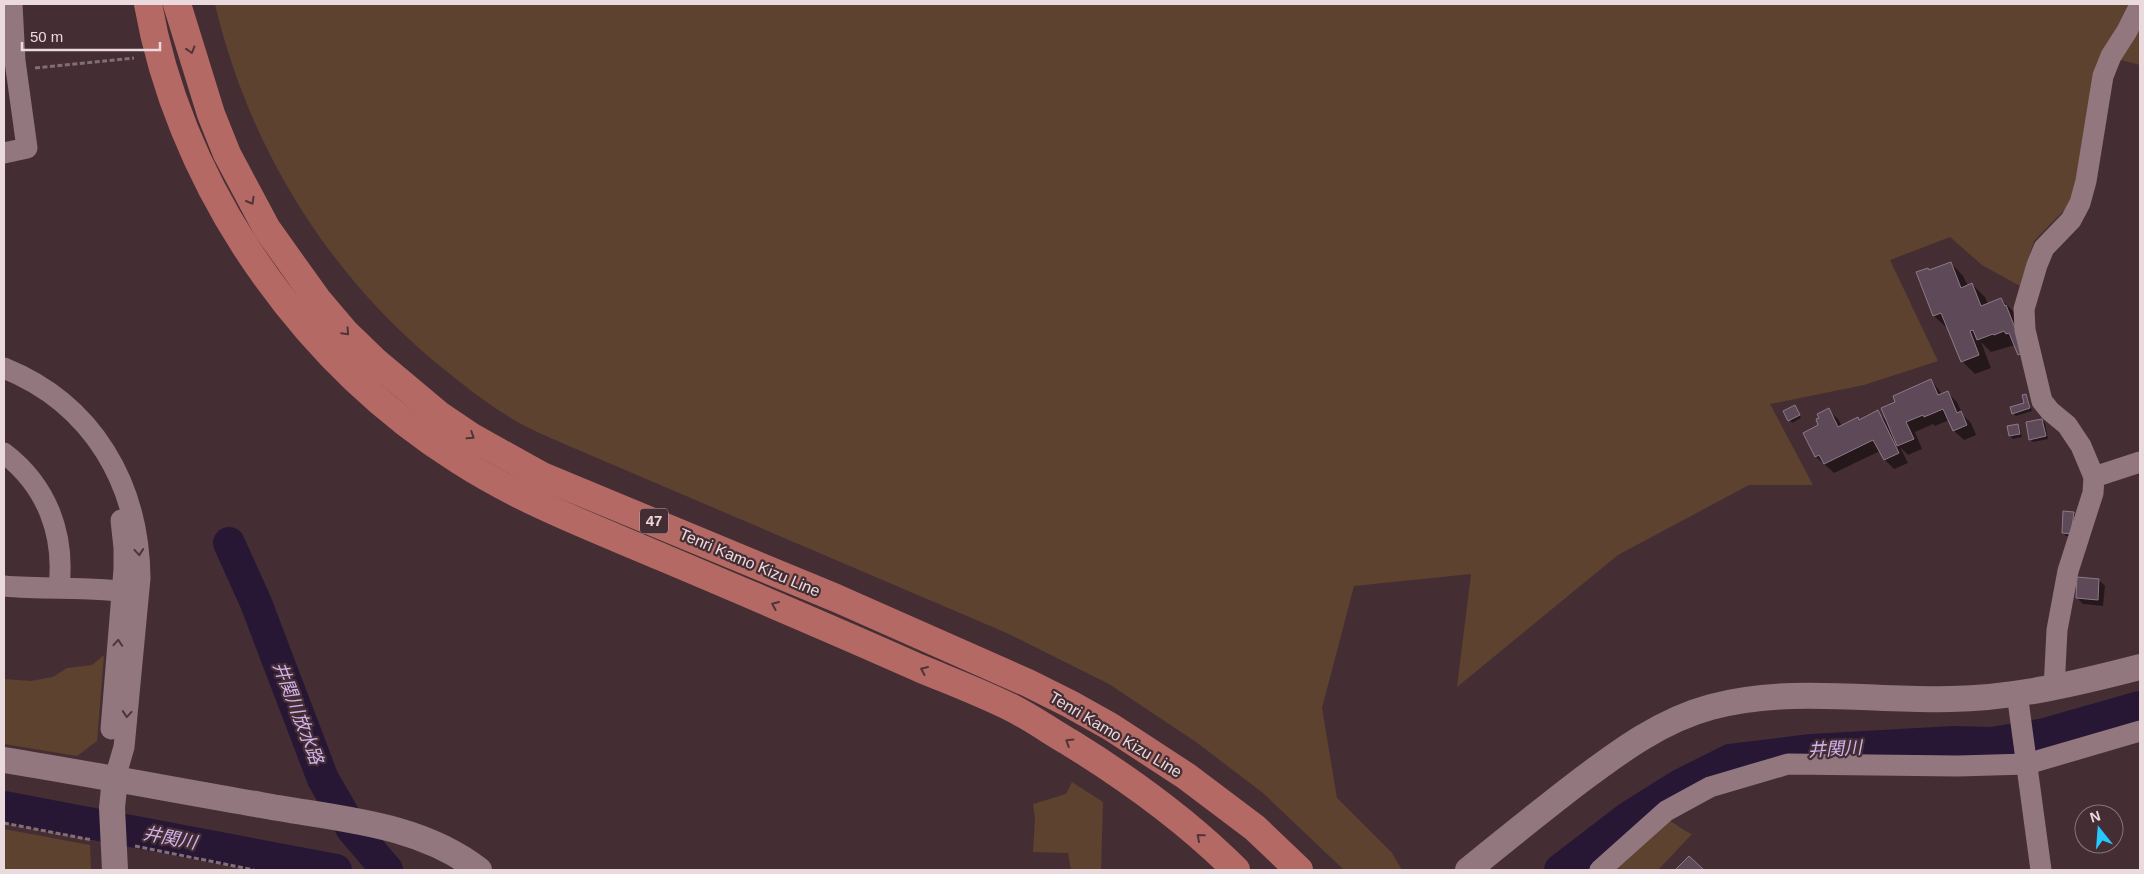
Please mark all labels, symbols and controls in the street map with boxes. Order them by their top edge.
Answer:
scale bar [22,20,160,52]
text: 50 m [30,28,63,45]
one-way arrow [186,46,196,54]
one-way arrow [244,196,254,205]
one-way arrow [340,327,349,336]
one-way arrow [465,429,474,439]
road number: 47 [640,508,668,534]
street label: Tenri Kamo Kizu Line [677,525,823,600]
one-way arrow [134,548,145,556]
one-way arrow [771,600,780,611]
one-way arrow [112,639,123,647]
water label: 井関川放水路 [269,659,327,769]
one-way arrow [920,665,929,676]
street label: Tenri Kamo Kizu Line [1047,688,1185,781]
one-way arrow [122,710,133,718]
water label: 井関川 [1808,737,1864,760]
one-way arrow [1065,739,1074,749]
north arrow [2074,804,2124,854]
text: N [2088,807,2102,826]
water label: 井関川 [142,823,200,853]
one-way arrow [1197,834,1206,843]

